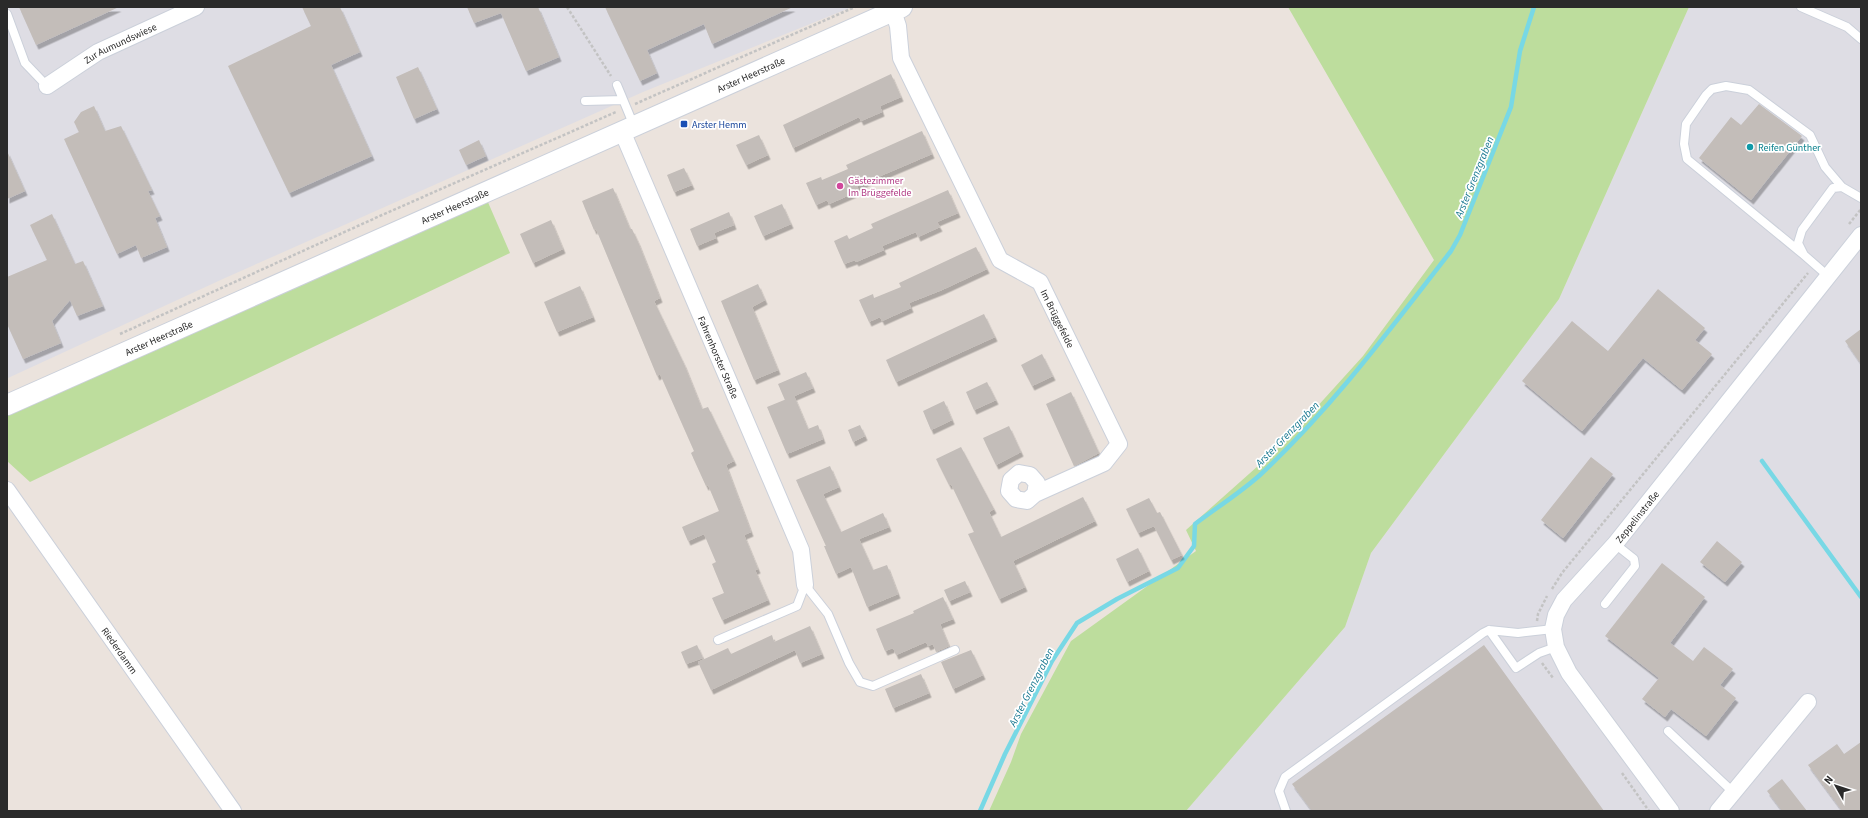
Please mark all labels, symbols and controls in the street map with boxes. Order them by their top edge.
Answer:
street label: Zur Aumundswiese [81,20,159,68]
street label: Arster Heerstraße [715,54,787,96]
place label: Arster Hemm [692,118,747,132]
marker: Arster Hemm [679,119,689,129]
water label: Arster Grenzgraben [1451,134,1498,221]
place label: Reifen Günther [1758,141,1821,155]
marker: Reifen Günther [1745,142,1755,152]
place label: Gästezimmer Im Brüggefelde [848,174,911,200]
marker: Gästezimmer Im Brüggefelde [835,181,845,191]
street label: Arster Heerstraße [419,186,491,228]
street label: Im Brüggefelde [1037,287,1077,350]
street label: Fahrenhorster Straße [694,314,742,401]
street label: Arster Heerstraße [123,317,195,360]
water label: Arster Grenzgraben [1251,398,1323,471]
street label: Zeppelinstraße [1612,488,1663,546]
street label: Riederdamm [98,625,140,677]
water label: Arster Grenzgraben [1005,645,1058,730]
north arrow [1816,766,1856,806]
text: N [1820,772,1837,788]

